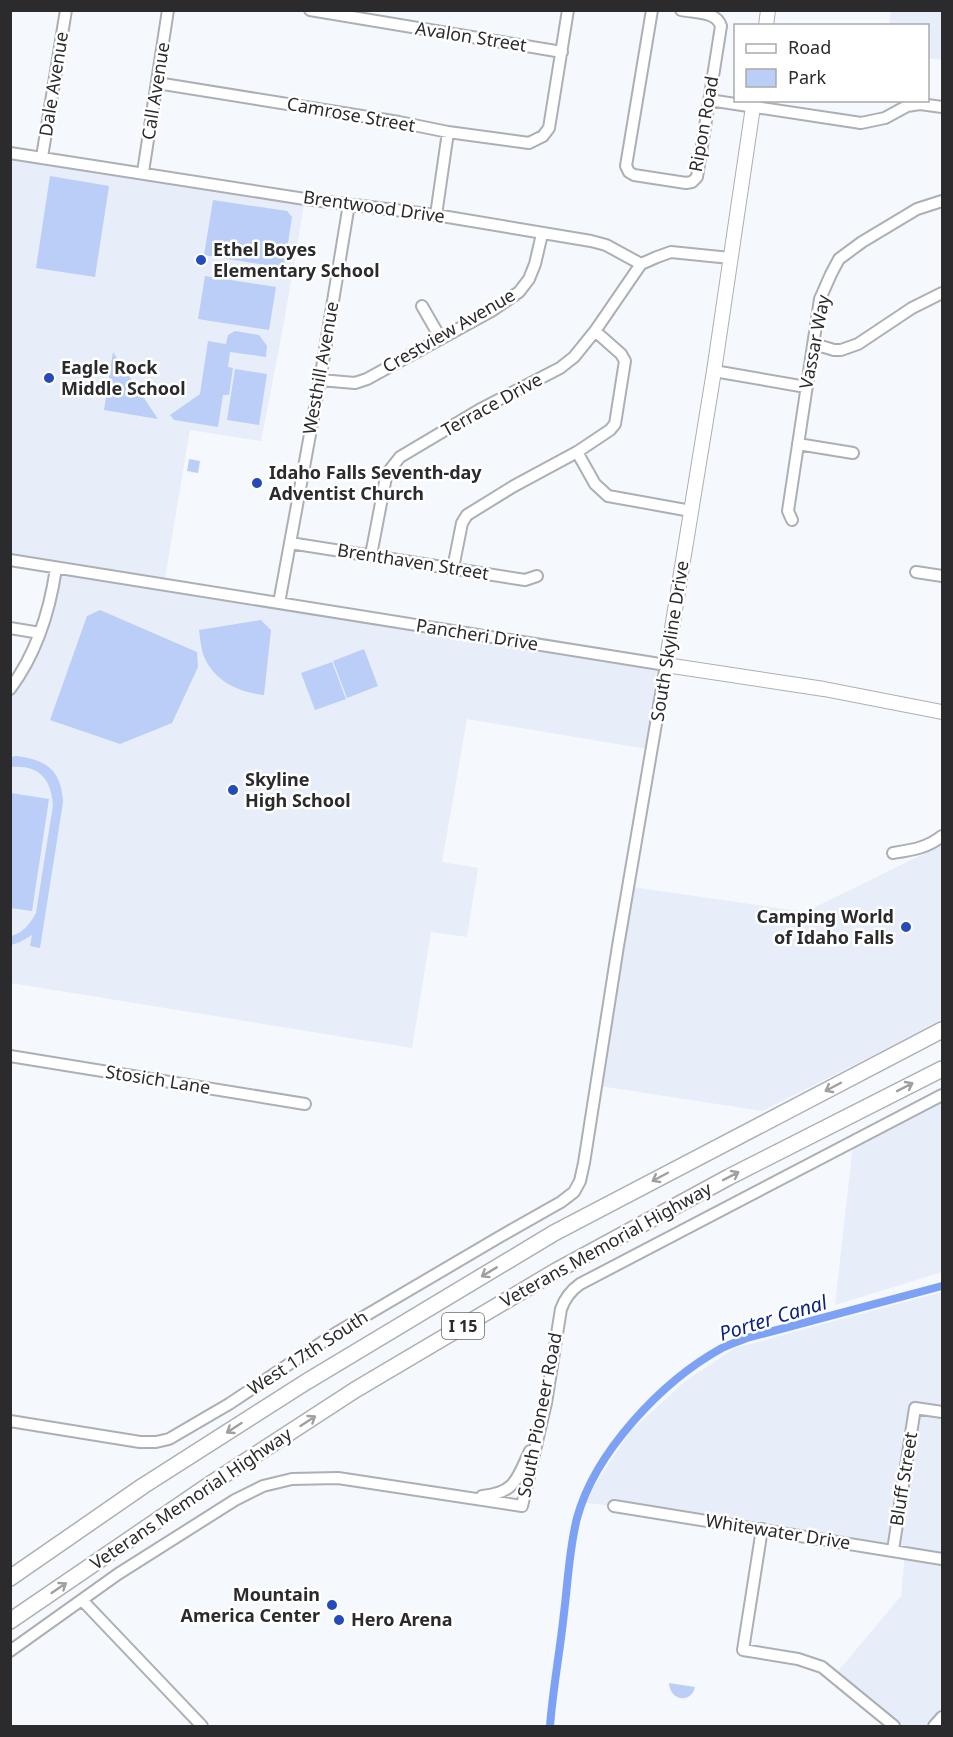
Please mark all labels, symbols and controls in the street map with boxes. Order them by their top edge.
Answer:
street label: Avalon Street [414,15,529,57]
legend [734,24,929,102]
street label: Dale Avenue [33,30,73,138]
text: Road [788,35,831,59]
street label: Call Avenue [135,40,175,141]
text: Park [788,65,826,89]
street label: Ripon Road [683,74,723,174]
street label: Camrose Street [285,91,418,137]
street label: Brentwood Drive [302,184,446,228]
place label: Ethel Boyes Elementary School [213,237,380,282]
marker: Ethel Boyes Elementary School [194,253,208,267]
street label: Crestview Avenue [378,282,519,378]
street label: Vassar Way [793,292,835,391]
street label: Westhill Avenue [297,299,344,436]
place label: Eagle Rock Middle School [61,355,186,400]
street label: Terrace Drive [437,367,546,442]
marker: Eagle Rock Middle School [42,371,56,385]
place label: Idaho Falls Seventh-day Adventist Church [269,460,482,505]
marker: Idaho Falls Seventh-day Adventist Church [250,476,264,490]
street label: Brenthaven Street [336,537,491,585]
street label: South Skyline Drive [644,559,694,723]
street label: Pancheri Drive [414,613,540,656]
place label: Skyline High School [245,767,351,812]
marker: Skyline High School [226,783,240,797]
place label: Camping World of Idaho Falls [757,904,894,949]
marker: Camping World of Idaho Falls [899,920,913,934]
street label: Stosich Lane [104,1059,212,1099]
one-way arrow [825,1081,842,1093]
one-way arrow [895,1081,913,1092]
one-way arrow [722,1170,739,1182]
one-way arrow [652,1171,669,1183]
street label: Veterans Memorial Highway [496,1176,716,1312]
one-way arrow [481,1266,498,1278]
water label: Porter Canal [716,1288,831,1347]
street label: West 17th South [243,1304,372,1400]
road number: I 15 [442,1313,484,1339]
street label: South Pioneer Road [511,1330,567,1499]
one-way arrow [299,1415,316,1427]
street label: Veterans Memorial Highway [85,1421,297,1575]
one-way arrow [226,1422,242,1434]
street label: Bluff Street [884,1430,922,1528]
street label: Whitewater Drive [704,1508,852,1554]
one-way arrow [50,1582,66,1594]
place label: Mountain America Center [180,1582,320,1627]
marker: Mountain America Center [325,1598,339,1612]
place label: Hero Arena [351,1607,453,1631]
marker: Hero Arena [332,1613,346,1627]

